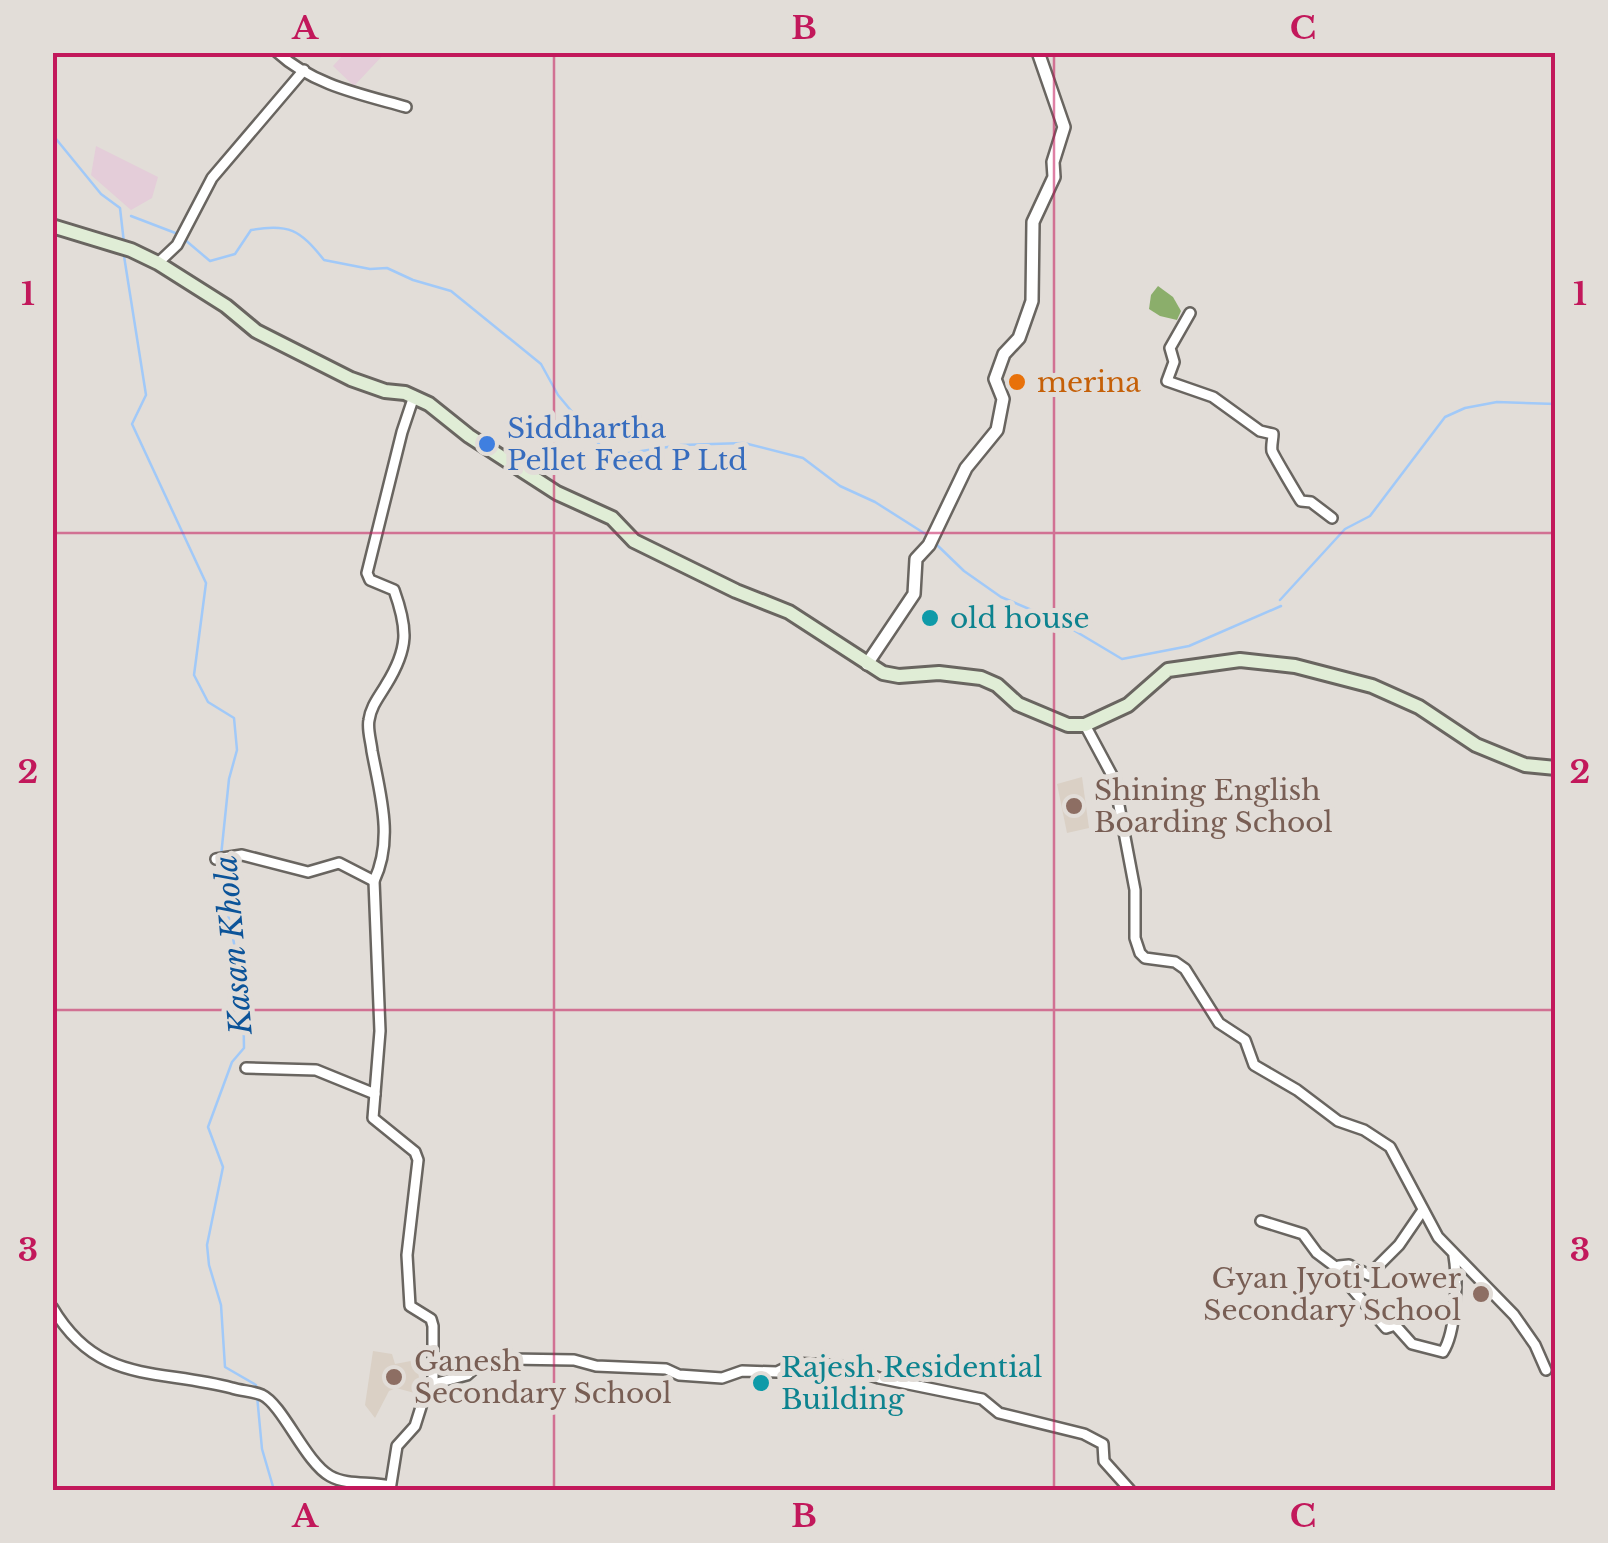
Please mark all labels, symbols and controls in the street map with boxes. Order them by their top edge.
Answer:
text: A [291,8,319,48]
text: B [791,8,817,48]
text: C [1290,8,1316,48]
text: 1 [21,274,35,314]
text: 1 [1573,274,1587,314]
place label: merina [1037,365,1141,400]
marker: merina [1006,371,1028,393]
place label: Siddhartha Pellet Feed P Ltd [507,411,747,478]
marker: Siddhartha Pellet Feed P Ltd [476,433,498,455]
place label: old house [950,601,1089,636]
marker: old house [919,607,941,629]
text: 2 [18,752,38,792]
text: 2 [1570,752,1590,792]
place label: Shining English Boarding School [1094,773,1333,840]
marker: Shining English Boarding School [1063,795,1085,817]
water label: Kasan Khola [207,854,260,1037]
text: 3 [18,1230,38,1270]
text: 3 [1570,1230,1590,1270]
place label: Gyan Jyoti Lower Secondary School [1203,1261,1462,1328]
marker: Gyan Jyoti Lower Secondary School [1470,1283,1492,1305]
place label: Ganesh Secondary School [414,1344,672,1411]
place label: Rajesh Residential Building [781,1350,1042,1417]
marker: Ganesh Secondary School [383,1366,405,1388]
marker: Rajesh Residential Building [750,1372,772,1394]
text: A [291,1496,319,1536]
text: B [791,1496,817,1536]
text: C [1290,1496,1316,1536]

